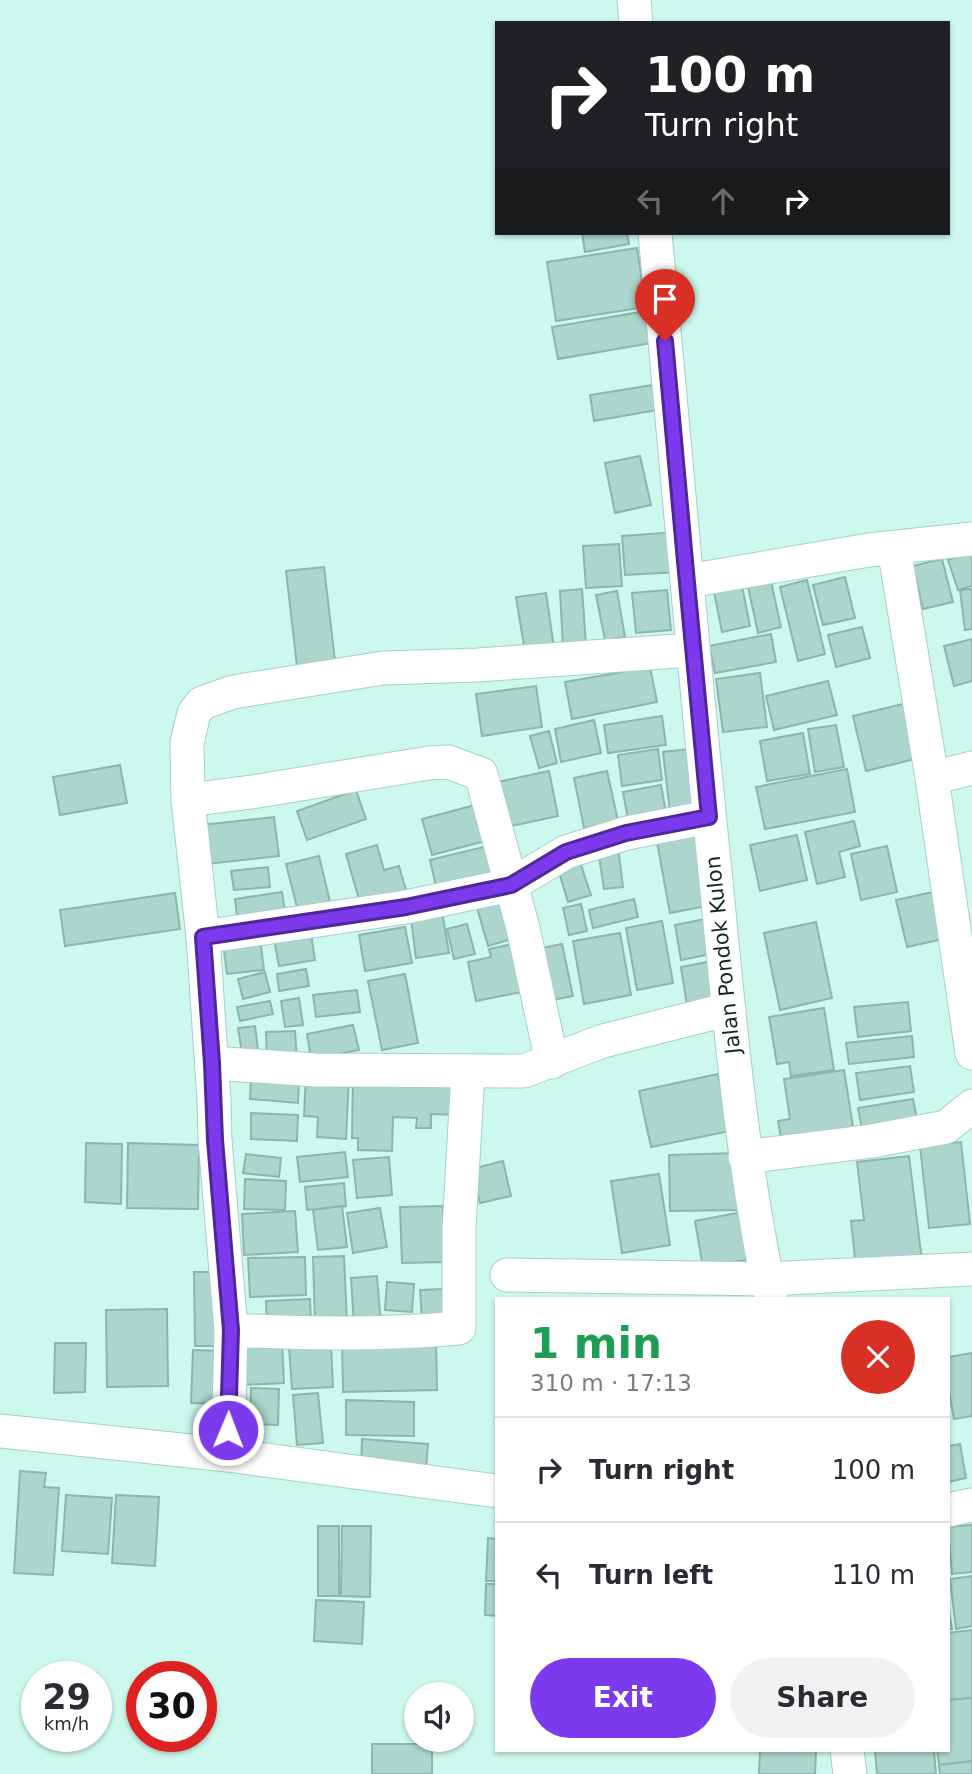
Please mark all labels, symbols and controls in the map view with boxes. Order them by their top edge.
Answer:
text: 100 m [645,47,815,104]
icon: right [530,49,621,140]
text: Turn right [645,106,798,144]
icon: left [631,182,669,220]
icon: ahead [704,182,742,220]
icon: right [777,182,815,220]
pin [635,269,695,341]
icon: arrive [646,280,684,318]
street label: Jalan Pondok Kulon [701,855,746,1057]
text: 1 min [530,1319,662,1368]
button: close [841,1320,915,1394]
text: 310 m · 17:13 [530,1370,692,1396]
position arrow [191,1393,265,1467]
icon: right [530,1451,568,1489]
text: Turn right [589,1455,734,1485]
text: 100 m [832,1455,915,1485]
icon: left [530,1556,568,1594]
text: Turn left [589,1560,713,1590]
text: 110 m [832,1560,915,1590]
button: Exit [530,1658,716,1738]
button: Share [730,1658,915,1738]
speed limit sign: 30 [126,1661,217,1752]
text: 29 [42,1677,91,1717]
map controls [404,1682,474,1752]
button: sound [404,1682,474,1752]
text: km/h [44,1713,89,1734]

